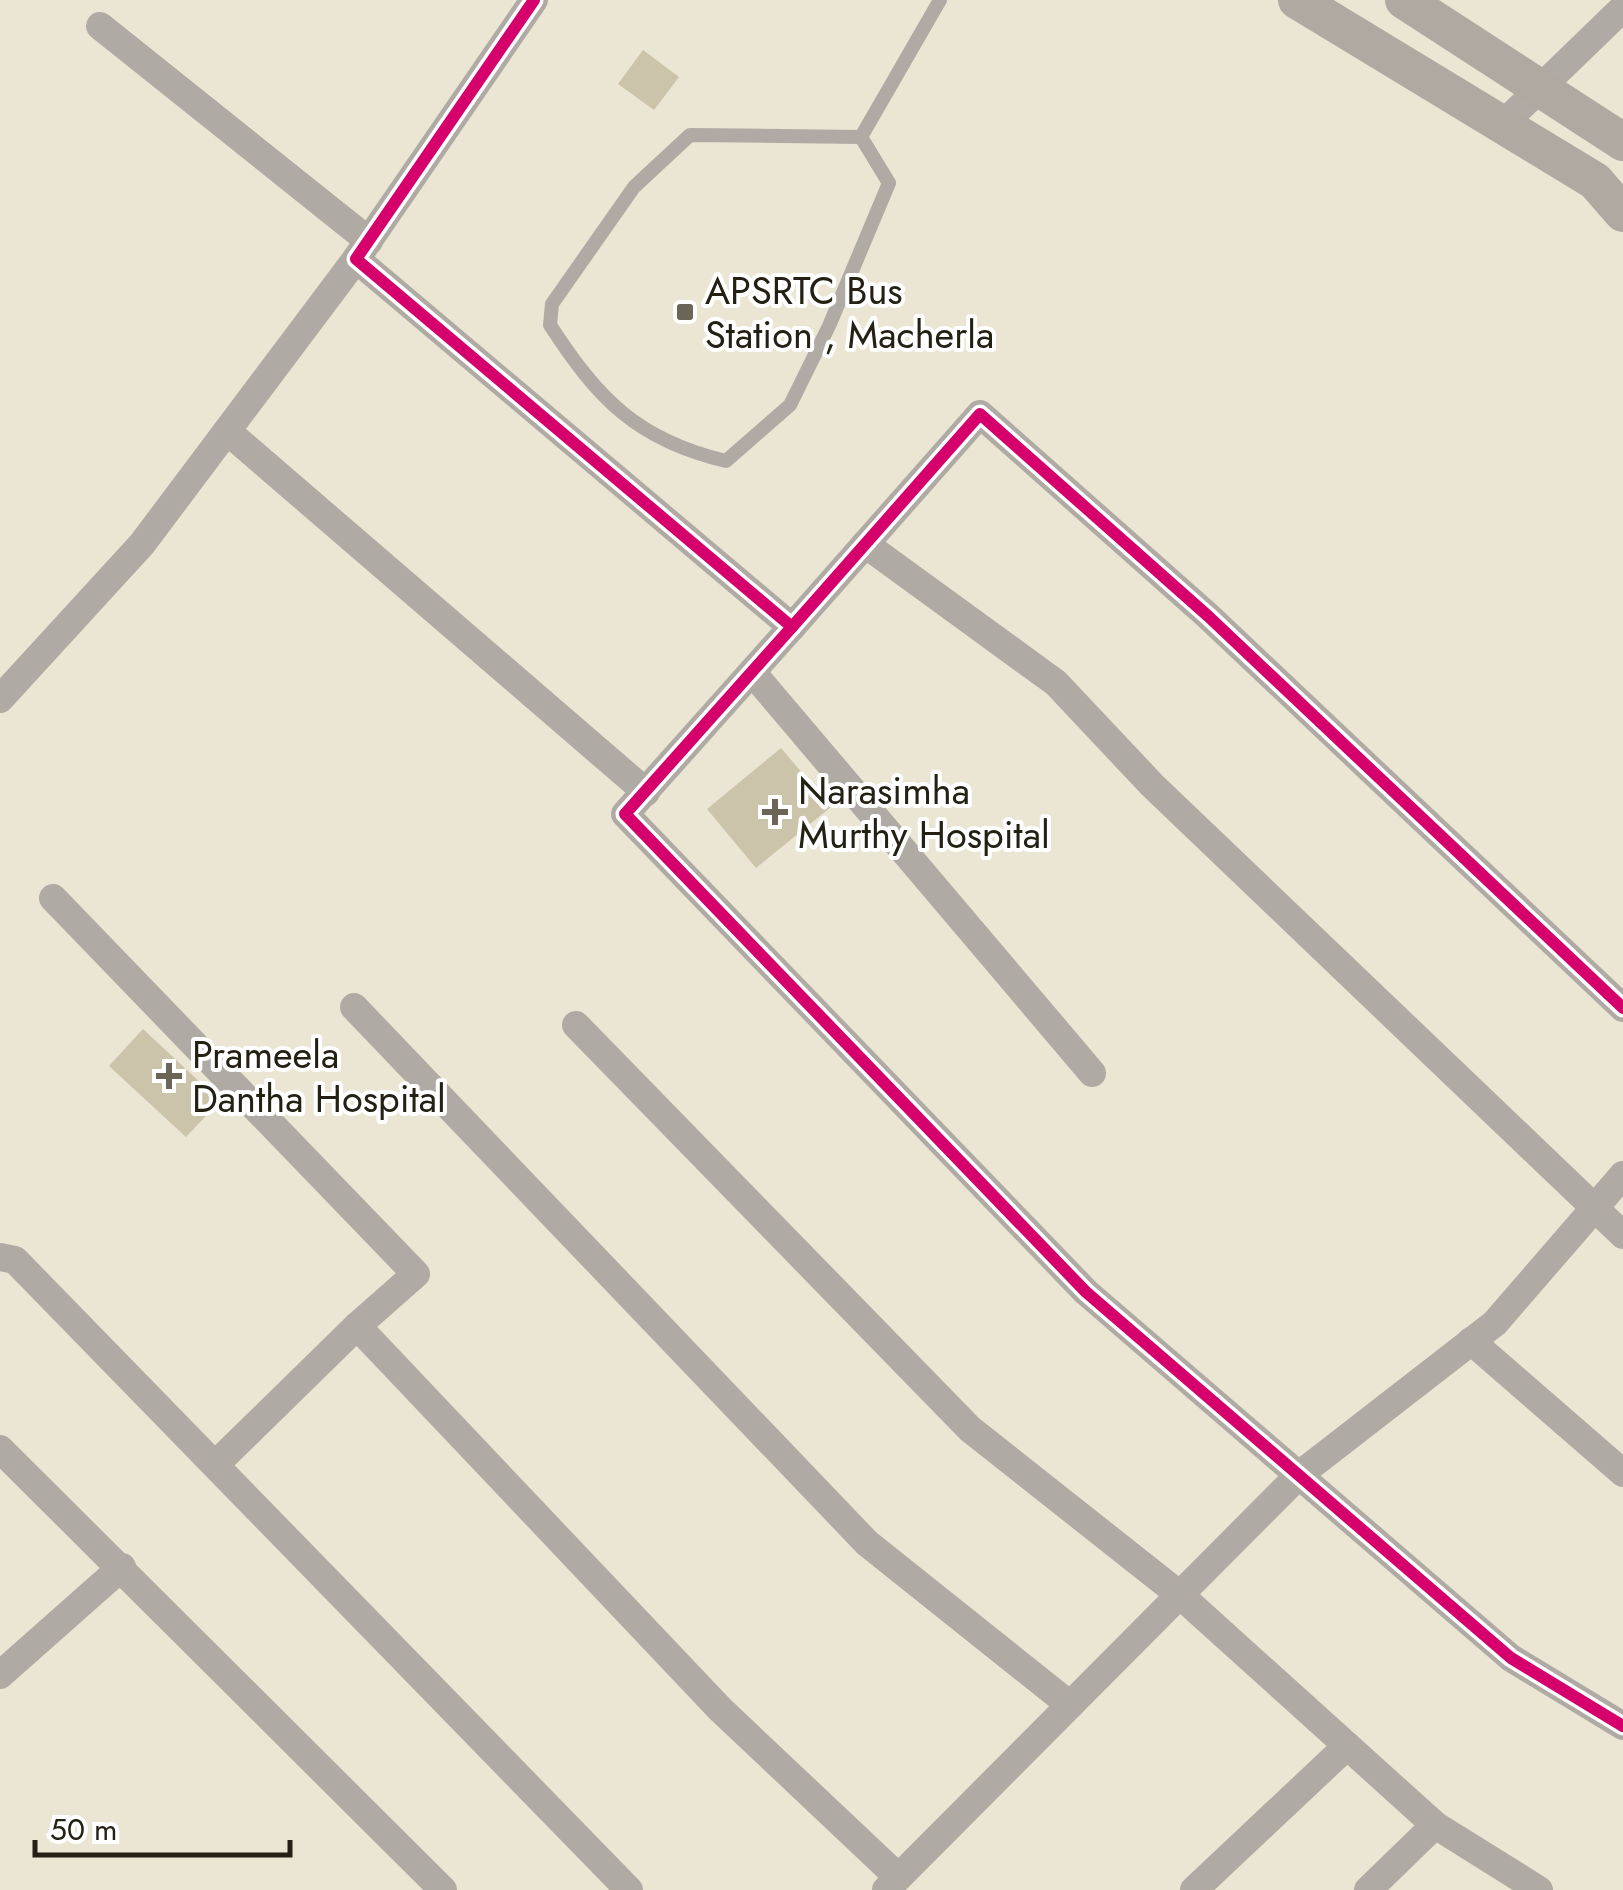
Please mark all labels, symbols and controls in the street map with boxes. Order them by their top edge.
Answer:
place label: APSRTC Bus Station , Macherla [705,263,994,362]
marker: APSRTC Bus Station , Macherla [674,301,696,323]
place label: Narasimha Murthy Hospital [798,763,1050,862]
marker: Narasimha Murthy Hospital [762,799,788,825]
place label: Prameela Dantha Hospital [192,1027,446,1126]
marker: Prameela Dantha Hospital [156,1063,182,1089]
scale bar [35,1795,290,1857]
text: 50 m [50,1808,117,1851]

